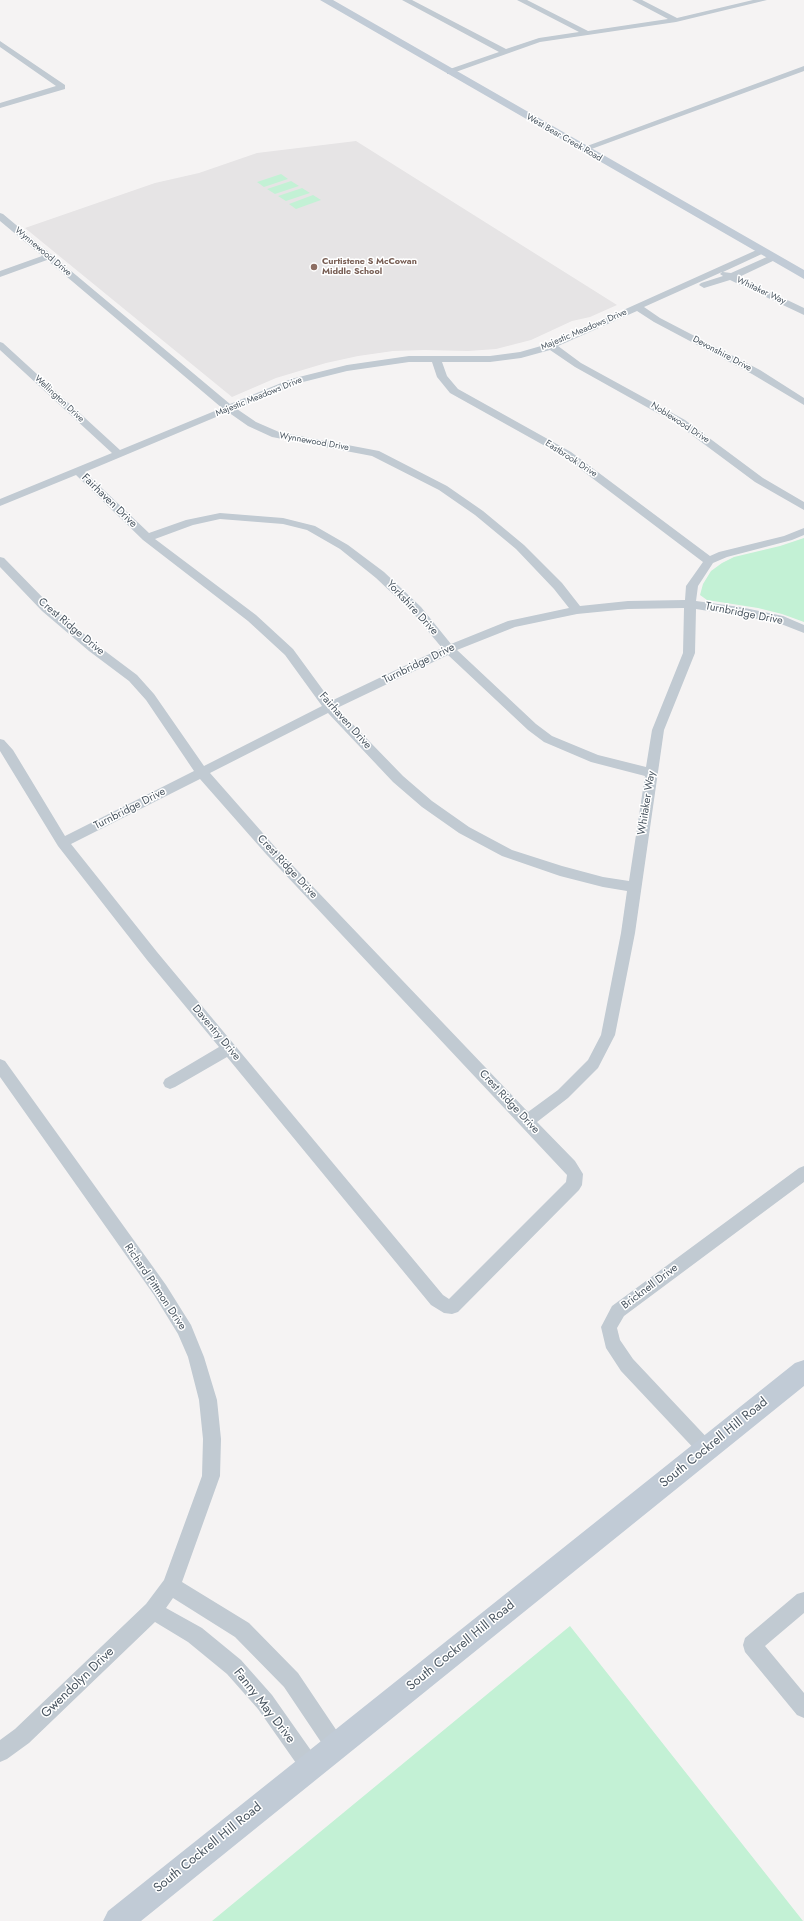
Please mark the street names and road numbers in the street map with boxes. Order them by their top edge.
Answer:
street label: West Bear Creek Road [524,112,604,164]
street label: Wynnewood Drive [13,225,73,279]
street label: Whitaker Way [735,275,787,307]
street label: Majestic Meadows Drive [539,307,629,353]
street label: Devonshire Drive [691,334,753,374]
street label: Wellington Drive [32,373,86,425]
street label: Majestic Meadows Drive [214,375,304,419]
street label: Noblewood Drive [649,400,711,446]
street label: Wynnewood Drive [278,431,350,453]
street label: Eastbrook Drive [543,438,599,480]
street label: Fairhaven Drive [79,471,139,531]
street label: Yorkshire Drive [383,578,441,638]
street label: Crest Ridge Drive [35,596,107,658]
street label: Turnbridge Drive [704,600,784,628]
street label: Turnbridge Drive [381,641,457,687]
street label: Fairhaven Drive [316,690,374,752]
street label: Whitaker Way [635,770,659,836]
street label: Turnbridge Drive [92,785,168,833]
street label: Crest Ridge Drive [254,832,320,902]
street label: Daventry Drive [189,1003,243,1063]
street label: Crest Ridge Drive [476,1067,542,1137]
street label: Richard Pittmon Drive [121,1241,189,1333]
street label: Bricknell Drive [619,1262,681,1312]
street label: South Cockrell Hill Road [657,1395,771,1491]
street label: South Cockrell Hill Road [404,1598,518,1694]
street label: Gwendolyn Drive [38,1644,118,1722]
street label: Fanny May Drive [230,1665,298,1747]
street label: South Cockrell Hill Road [151,1800,265,1896]

